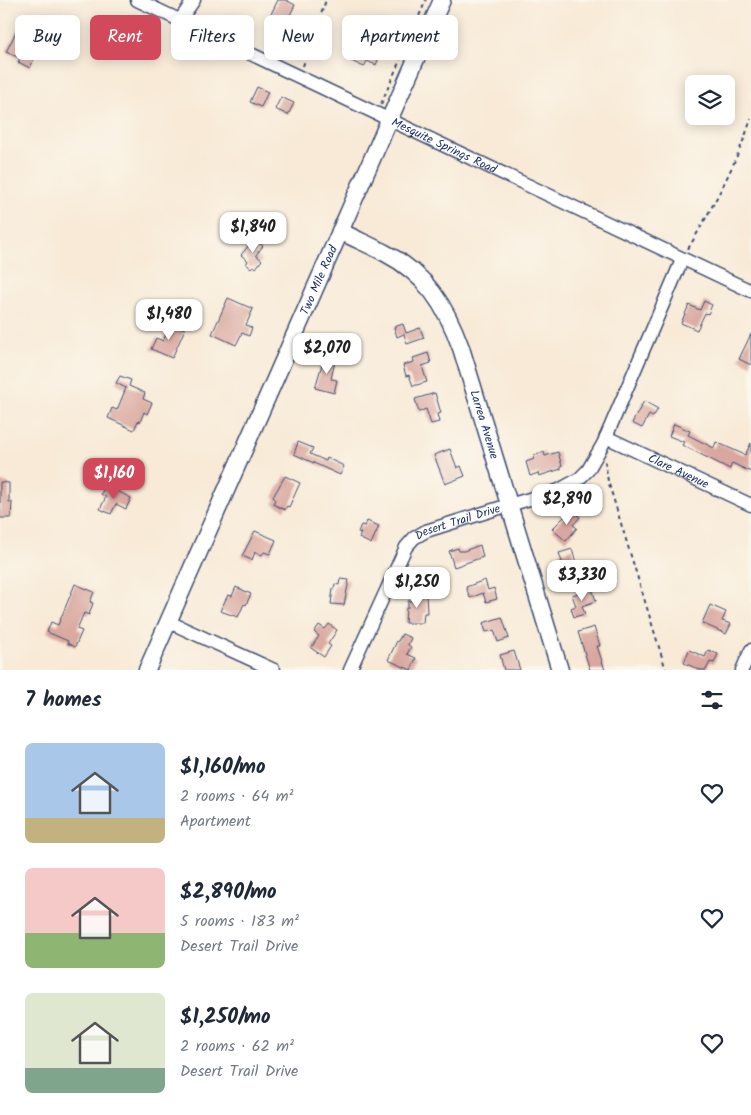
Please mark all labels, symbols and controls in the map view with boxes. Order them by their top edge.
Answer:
chip: Buy [15,15,80,60]
chip: Rent [90,15,161,60]
chip: Filters [171,15,254,60]
chip: New [264,15,332,60]
chip: Apartment [342,15,458,60]
map controls [685,75,735,125]
button: layers [685,75,735,125]
street label: Mesquite Springs Road [389,113,501,179]
pin: $1,840 [212,212,294,254]
text: $1,840 [231,215,275,240]
street label: Two Mile Road [295,241,343,318]
pin: $1,480 [128,298,210,341]
text: $1,480 [147,302,191,327]
pin: $2,070 [286,332,368,375]
text: $2,070 [304,336,350,361]
street label: Larrea Avenue [465,388,504,462]
street label: Clare Avenue [645,448,713,494]
pin: $1,160 [73,458,155,500]
text: $1,160 [94,461,134,486]
pin: $2,890 [526,484,608,526]
text: $2,890 [543,487,591,512]
street label: Desert Trail Drive [411,499,503,545]
pin: $3,330 [541,560,623,602]
text: $3,330 [558,563,606,588]
pin: $1,250 [376,566,458,609]
text: $1,250 [395,570,439,595]
text: 7 homes [25,684,102,717]
icon: filters [698,686,726,714]
text: $1,160/mo [180,751,265,784]
icon: home [65,763,125,823]
icon: heart [698,779,726,807]
text: 2 rooms · 64 m² [180,784,293,809]
text: Apartment [180,809,251,834]
text: $2,890/mo [180,876,277,909]
icon: home [65,888,125,948]
icon: heart [698,904,726,932]
text: 5 rooms · 183 m² [180,909,299,934]
text: Desert Trail Drive [180,934,298,959]
text: $1,250/mo [180,1001,271,1034]
icon: home [65,1013,125,1073]
icon: heart [698,1029,726,1057]
text: 2 rooms · 62 m² [180,1034,294,1059]
text: Desert Trail Drive [180,1059,298,1084]

